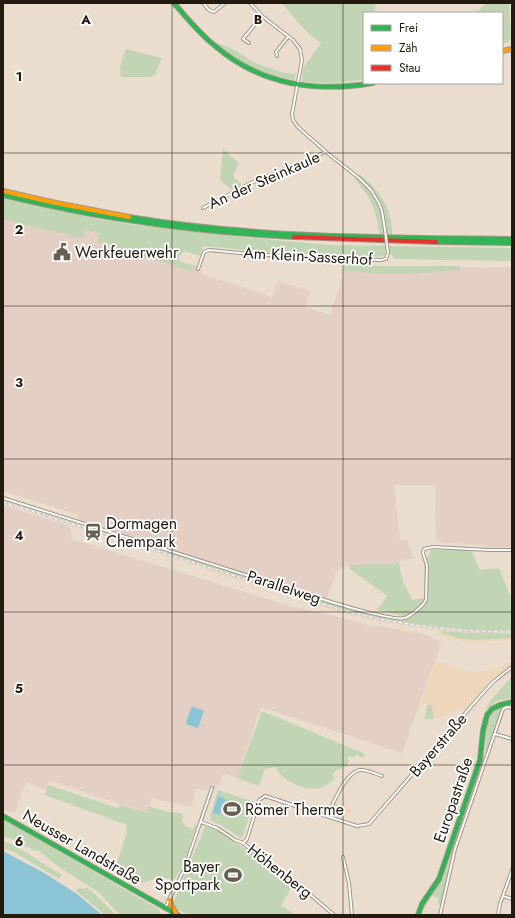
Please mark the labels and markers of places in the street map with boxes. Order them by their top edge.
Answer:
place label: Werkfeuerwehr [75,241,179,264]
public building icon: Werkfeuerwehr [52,242,72,262]
place label: Dormagen Chempark [106,512,177,553]
station icon: Dormagen Chempark [83,522,103,542]
place label: Römer Therme [245,798,344,821]
sports icon: Römer Therme [222,799,242,819]
place label: Bayer Sportpark [155,855,221,896]
sports icon: Bayer Sportpark [223,865,243,885]

